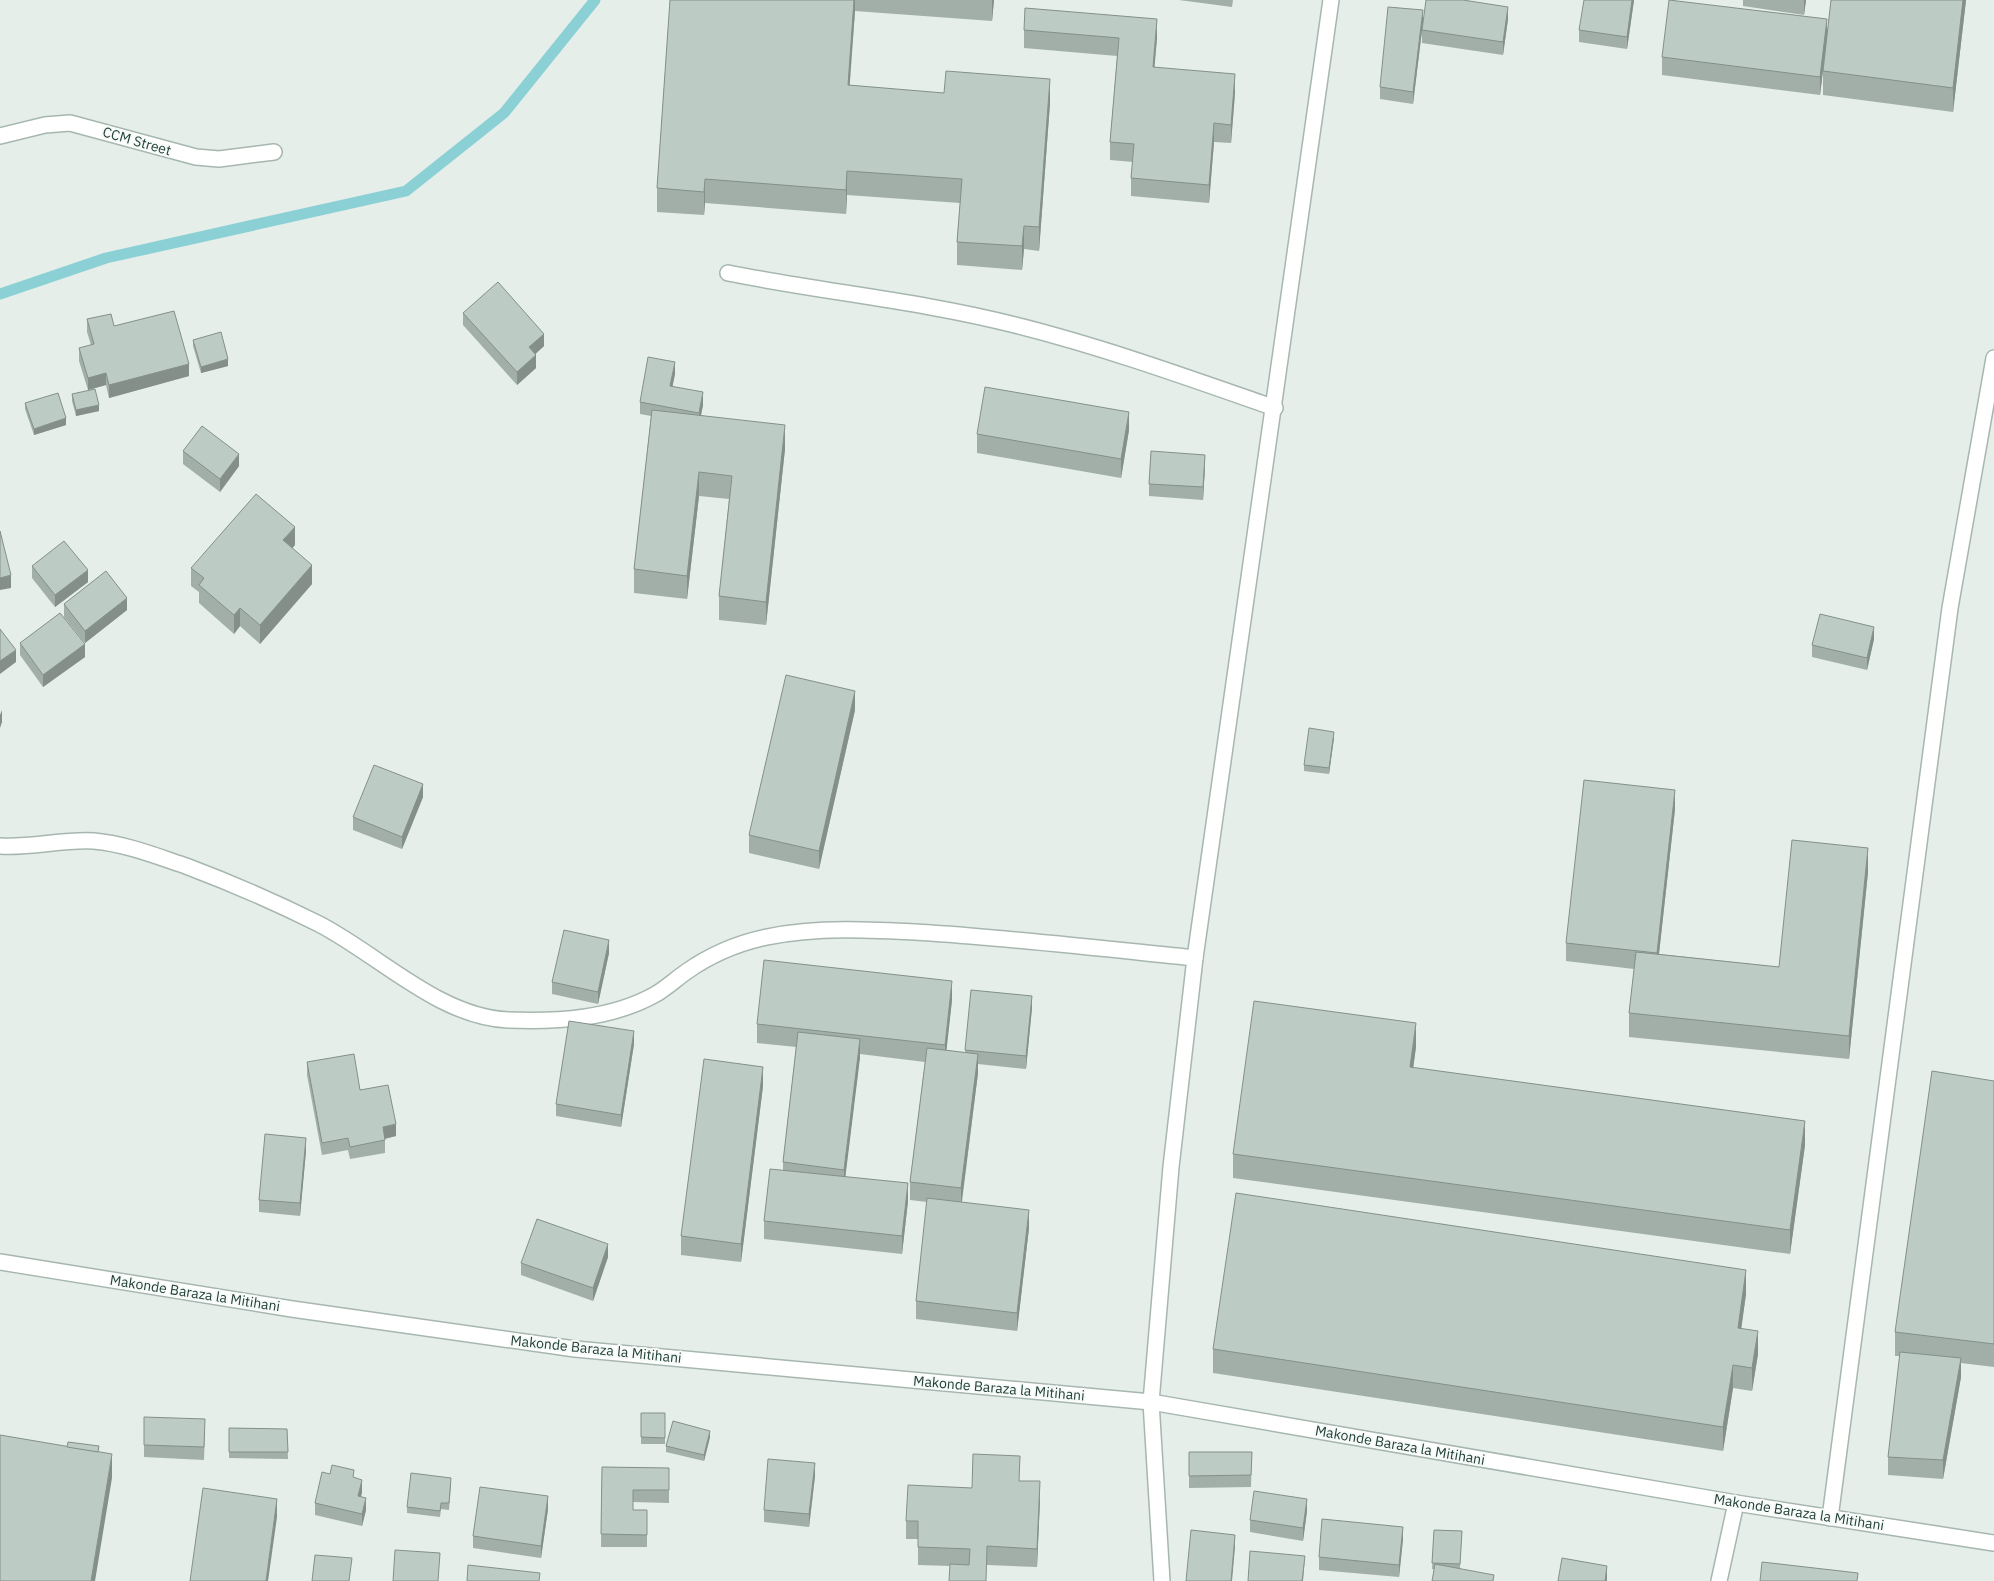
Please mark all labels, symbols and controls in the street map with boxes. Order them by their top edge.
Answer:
street label: CCM Street [101,123,173,159]
street label: Makonde Baraza la Mitihani [109,1271,281,1315]
street label: Makonde Baraza la Mitihani [509,1331,683,1367]
street label: Makonde Baraza la Mitihani [912,1372,1086,1404]
street label: Makonde Baraza la Mitihani [1314,1421,1486,1469]
street label: Makonde Baraza la Mitihani [1713,1490,1885,1534]

